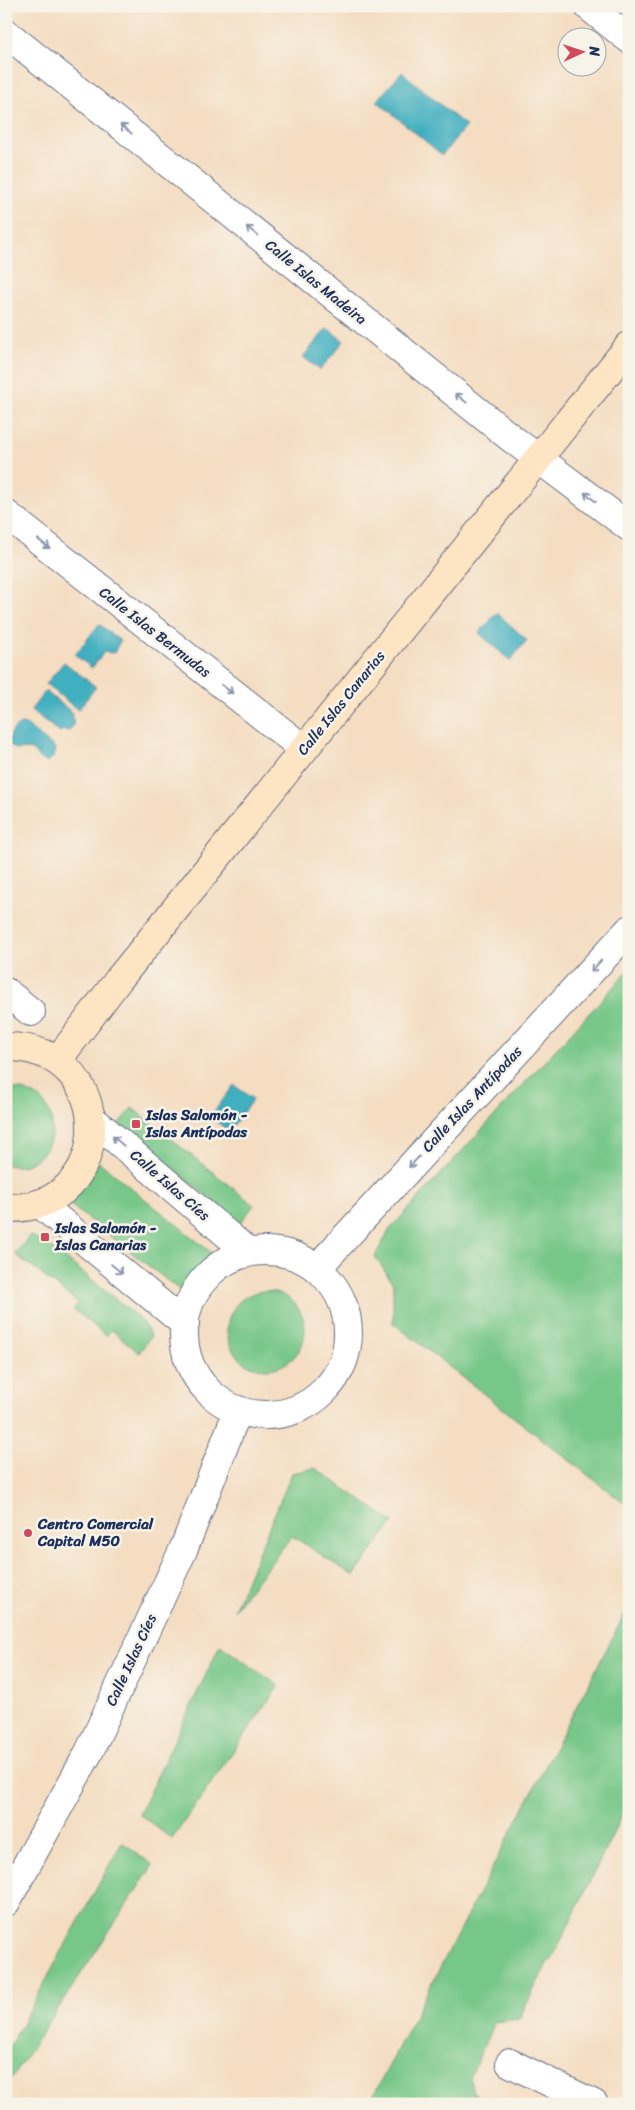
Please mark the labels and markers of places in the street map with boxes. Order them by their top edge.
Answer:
place label: Islas Salomón - Islas Antípodas [145,1102,248,1145]
marker: Islas Salomón - Islas Antípodas [130,1118,142,1130]
place label: Islas Salomón - Islas Canarias [54,1215,157,1258]
marker: Islas Salomón - Islas Canarias [39,1231,51,1243]
place label: Centro Comercial Capital M50 [37,1511,154,1554]
marker: Centro Comercial Capital M50 [22,1527,34,1539]

